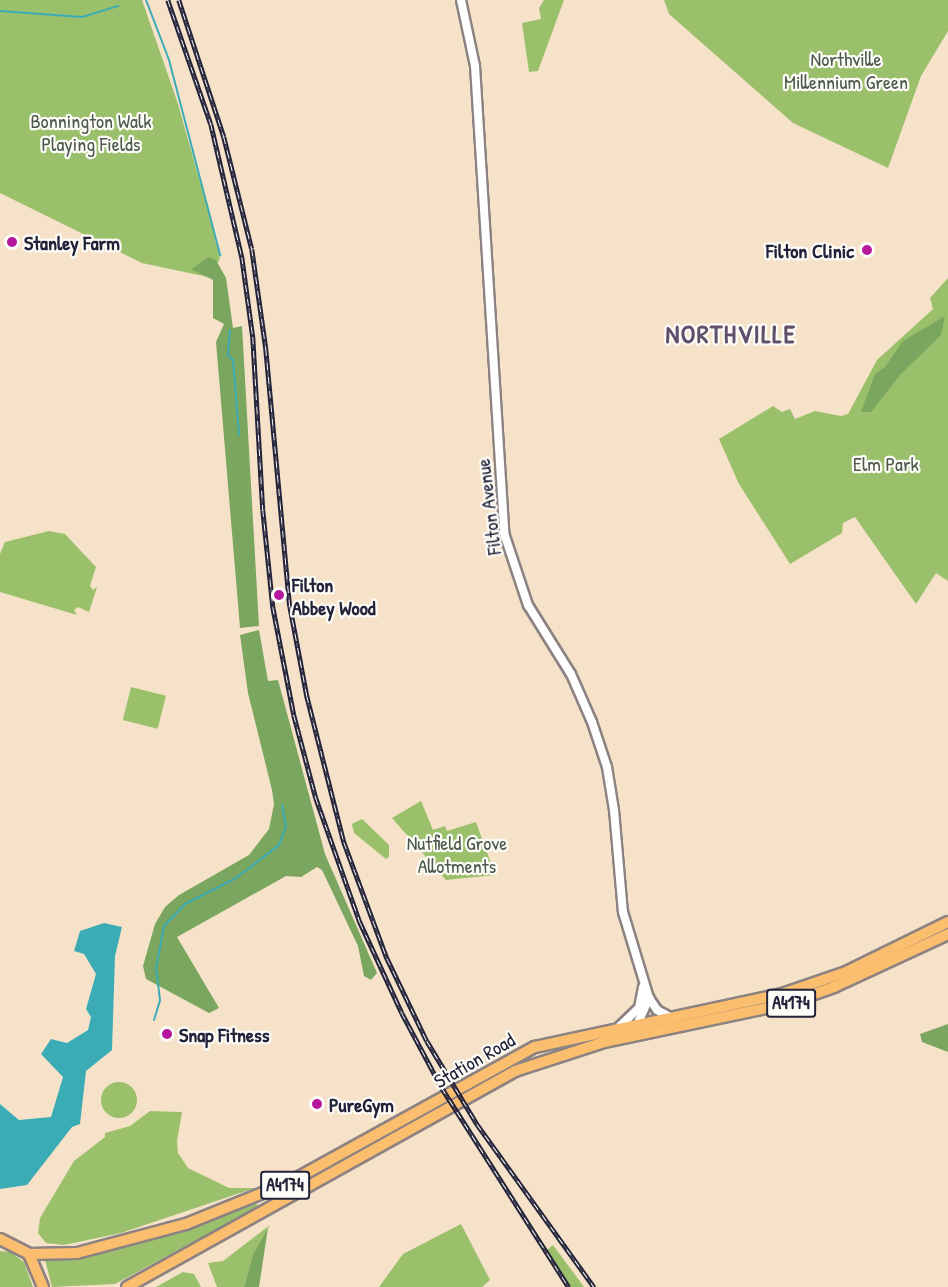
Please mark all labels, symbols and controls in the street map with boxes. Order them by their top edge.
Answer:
park label: Northville Millennium Green [784,47,908,94]
park label: Bonnington Walk Playing Fields [30,109,152,156]
place label: Stanley Farm [24,230,120,254]
marker: Stanley Farm [5,235,19,249]
place label: Filton Clinic [766,238,854,262]
marker: Filton Clinic [858,241,876,259]
district label: NORTHVILLE [666,318,796,350]
park label: Elm Park [853,451,919,475]
street label: Filton Avenue [470,458,506,556]
place label: Filton Abbey Wood [292,572,375,619]
marker: Filton Abbey Wood [270,586,288,604]
park label: Nutfield Grove Allotments [407,831,507,878]
road number: A4174 [766,988,816,1018]
place label: Snap Fitness [179,1022,269,1046]
marker: Snap Fitness [160,1027,174,1041]
street label: Station Road [429,1027,519,1093]
place label: PureGym [329,1092,394,1116]
marker: PureGym [310,1097,324,1111]
road number: A4174 [260,1170,310,1200]

